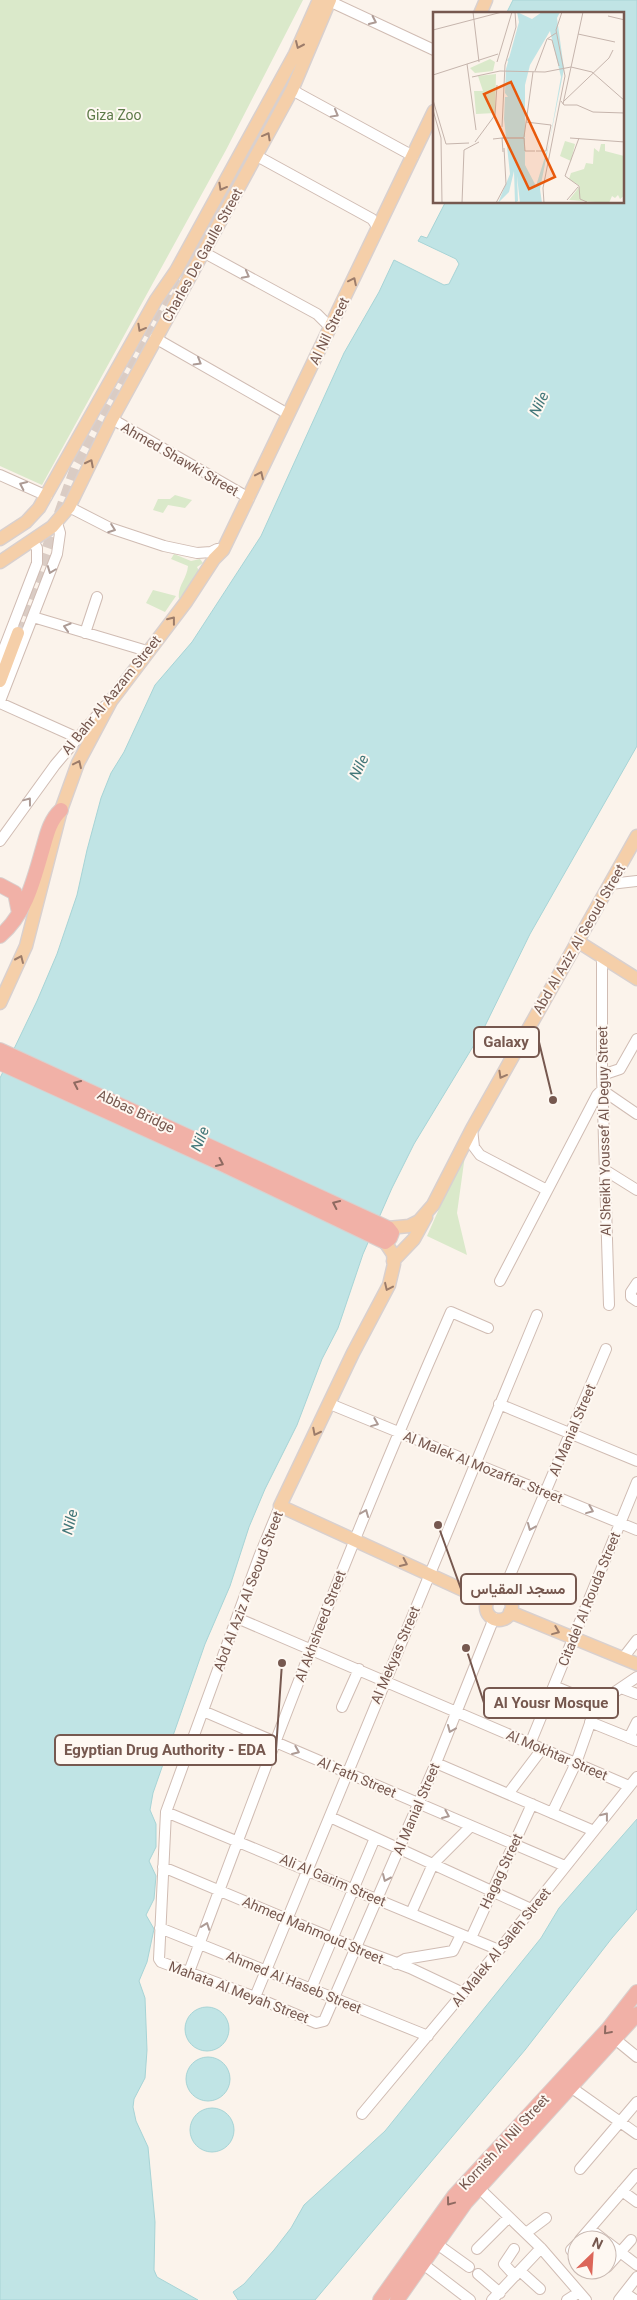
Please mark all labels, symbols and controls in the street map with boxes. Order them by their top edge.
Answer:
inset map [433,12,624,204]
one-way arrow [368,15,377,25]
one-way arrow [295,39,305,48]
park label: Giza Zoo [86,107,142,123]
one-way arrow [329,108,338,118]
one-way arrow [261,132,271,141]
one-way arrow [218,182,228,191]
street label: Charles De Gaulle Street [159,185,246,325]
one-way arrow [241,269,250,279]
one-way arrow [347,277,357,286]
street label: Al Nil Street [306,294,352,367]
one-way arrow [137,323,147,332]
one-way arrow [192,356,201,366]
water label: Nile [525,388,553,419]
street label: Ahmed Shawki Street [118,419,242,499]
one-way arrow [84,459,94,468]
one-way arrow [254,471,264,480]
one-way arrow [19,481,28,492]
one-way arrow [108,523,116,533]
one-way arrow [47,565,57,574]
one-way arrow [166,617,174,626]
one-way arrow [63,623,71,633]
street label: Al Bahr Al Aazam Street [58,632,164,758]
water label: Nile [345,751,373,782]
one-way arrow [71,760,82,769]
one-way arrow [22,797,31,807]
street label: Abd Al Aziz Al Seoud Street [530,861,629,1017]
one-way arrow [13,955,24,964]
street label: Al Sheikh Youssef Al Deguy Street [594,1025,614,1236]
callout: Galaxy [474,1027,539,1057]
text: Galaxy [483,1033,529,1051]
one-way arrow [498,1070,508,1079]
one-way arrow [73,1080,82,1091]
street label: Abbas Bridge [95,1086,177,1136]
water label: Nile [187,1124,213,1154]
one-way arrow [215,1156,224,1167]
one-way arrow [332,1199,341,1210]
one-way arrow [383,1282,394,1291]
street label: Al Manial Street [545,1381,599,1478]
one-way arrow [370,1416,379,1427]
one-way arrow [312,1427,322,1436]
street label: Al Malek Al Mozaffar Street [401,1428,565,1506]
one-way arrow [585,1504,594,1515]
water label: Nile [58,1507,82,1536]
street label: Abd Al Aziz Al Seoud Street [210,1508,286,1673]
one-way arrow [358,1509,369,1518]
one-way arrow [526,1522,537,1531]
street label: Citadel Al Rouda Street [555,1529,623,1668]
one-way arrow [399,1557,408,1567]
street label: Al Akhsheed Street [291,1568,349,1684]
callout: مسجد المقياس [461,1574,576,1604]
text: مسجد المقياس [471,1580,565,1598]
street label: Al Mekyas Street [367,1603,423,1706]
one-way arrow [551,1625,559,1635]
callout: Al Yousr Mosque [484,1688,618,1718]
text: Al Yousr Mosque [494,1694,608,1712]
one-way arrow [446,1724,457,1733]
street label: Al Mokhtar Street [504,1726,610,1784]
callout: Egyptian Drug Authority - EDA [55,1735,276,1765]
text: Egyptian Drug Authority - EDA [64,1741,267,1759]
one-way arrow [291,1744,300,1755]
street label: Al Fath Street [315,1753,399,1801]
street label: Al Manial Street [389,1760,443,1857]
one-way arrow [441,1808,450,1819]
one-way arrow [600,1813,608,1822]
street label: Hagag Street [477,1830,526,1911]
street label: Ali Al Garim Street [278,1850,389,1910]
one-way arrow [382,1873,393,1882]
street label: Al Malek Al Saleh Street [448,1884,554,2010]
street label: Ahmed Mahmoud Street [240,1893,386,1967]
one-way arrow [200,1923,210,1931]
street label: Ahmed Al Haseb Street [224,1948,364,2017]
street label: Mahata Al Meyah Street [167,1958,312,2026]
one-way arrow [603,2025,612,2034]
street label: Kornish Al Nil Street [456,2091,552,2193]
one-way arrow [447,2196,456,2206]
north arrow [567,2230,617,2280]
text: N [590,2234,605,2253]

